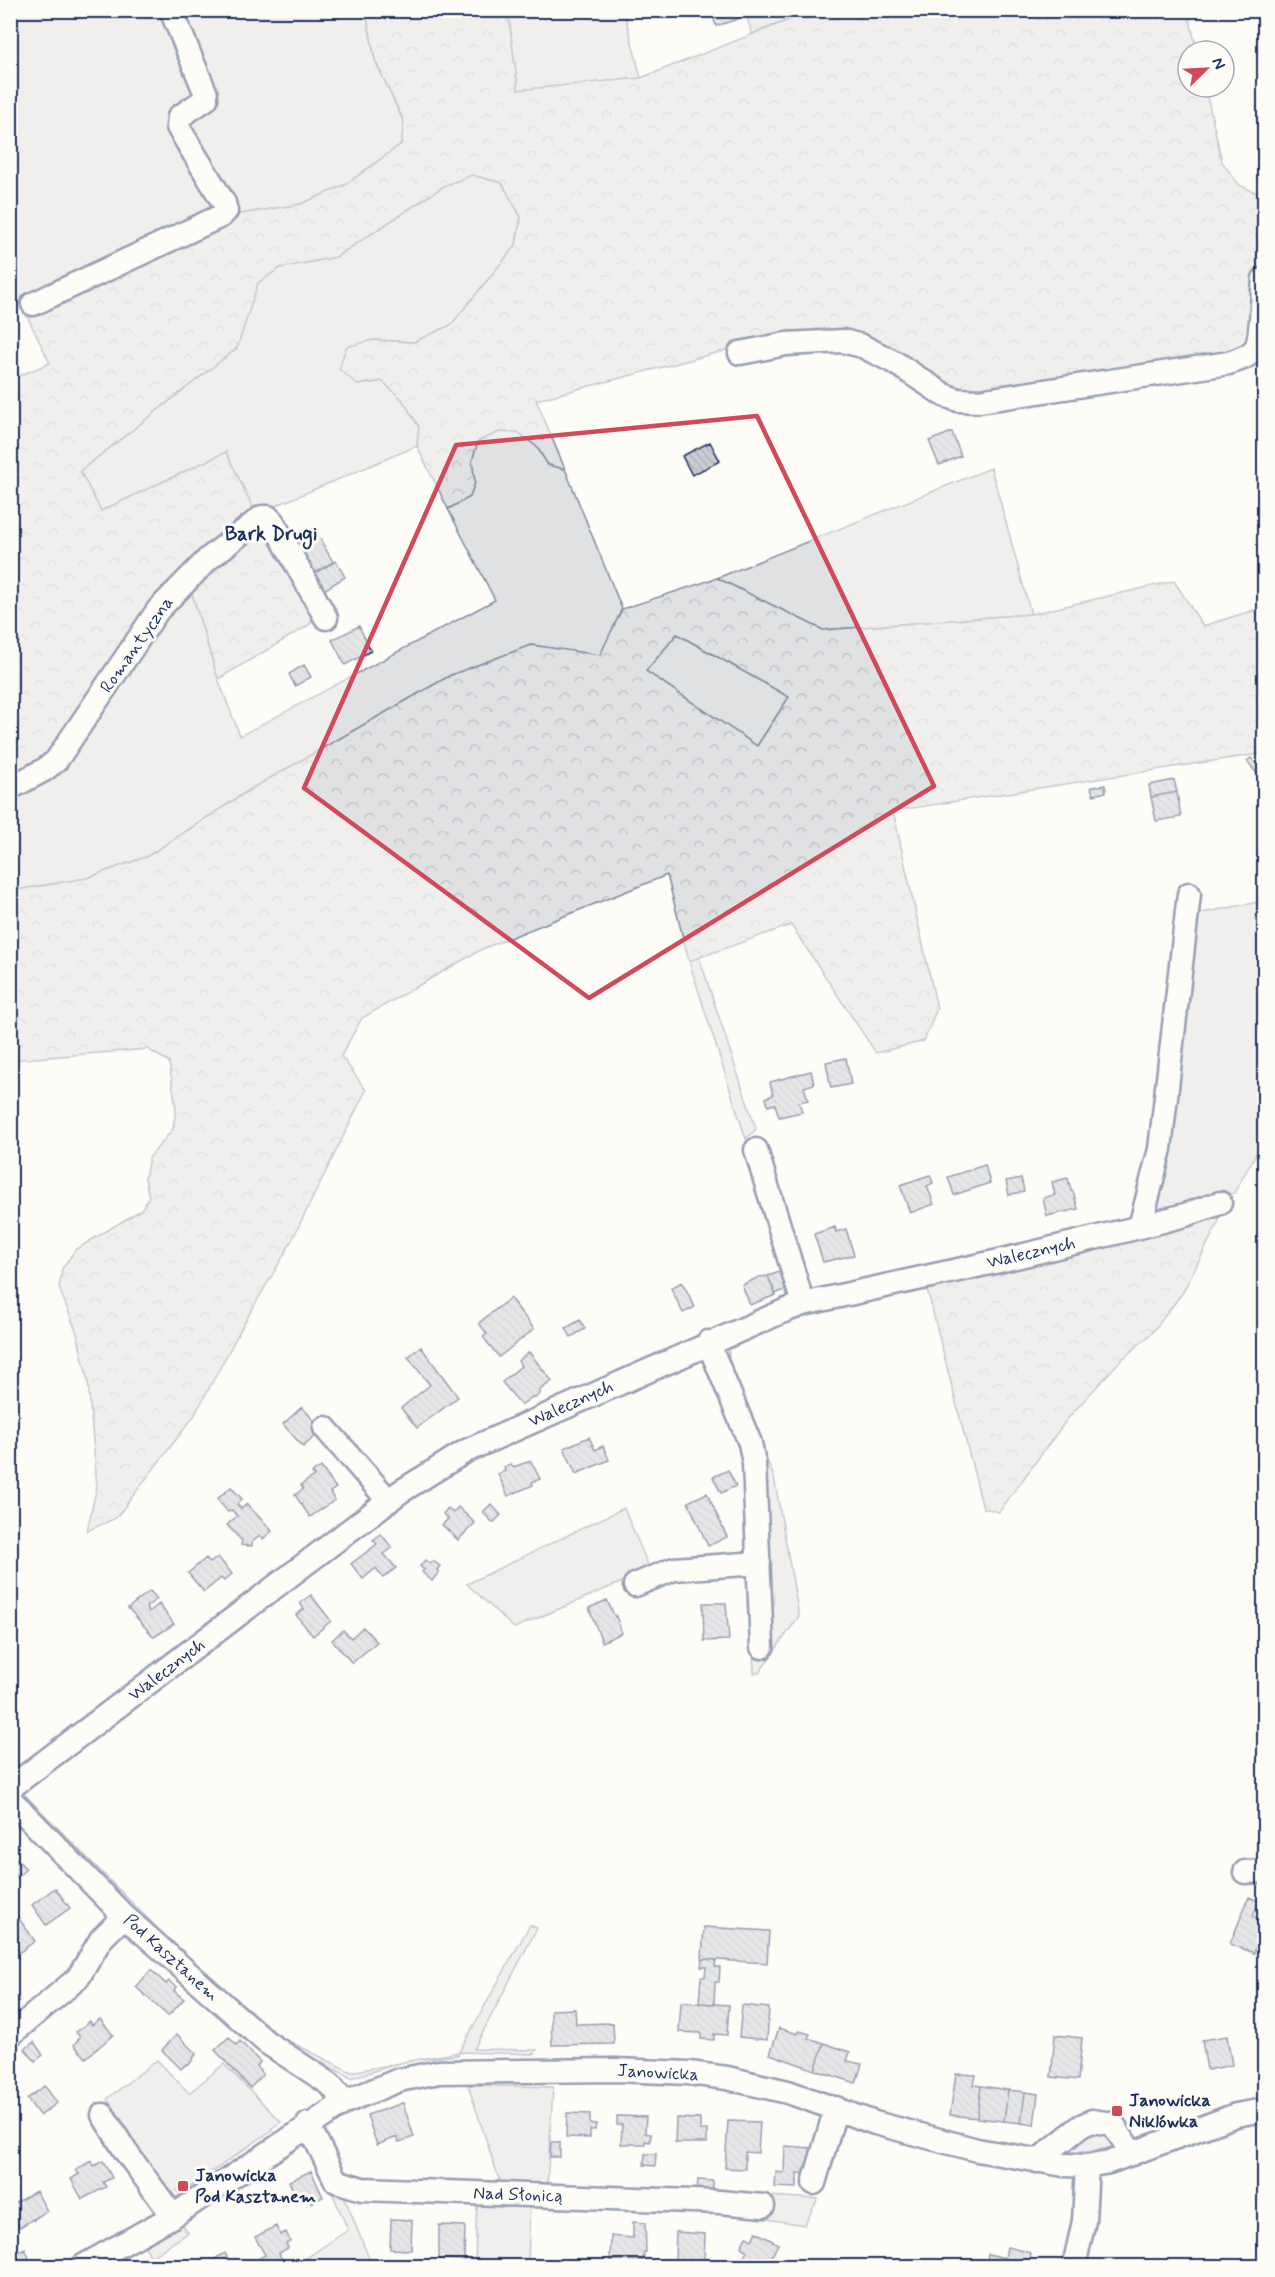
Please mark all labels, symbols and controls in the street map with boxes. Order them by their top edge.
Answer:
north arrow [1176,39,1236,99]
text: N [1207,54,1230,73]
district label: Bark Drugi [225,521,317,550]
street label: Romantyczna [95,592,179,698]
street label: Walecznych [984,1231,1078,1275]
street label: Walecznych [525,1375,617,1433]
street label: Walecznych [124,1633,210,1707]
street label: Pod Kasztanem [118,1909,224,2007]
street label: Janowicka [617,2059,699,2087]
place label: Janowicka Niklówka [1129,2089,1211,2134]
marker: Janowicka Niklówka [1110,2104,1124,2118]
place label: Janowicka Pod Kasztanem [195,2164,316,2209]
marker: Janowicka Pod Kasztanem [176,2179,190,2193]
street label: Nad Słonicą [473,2181,563,2209]

